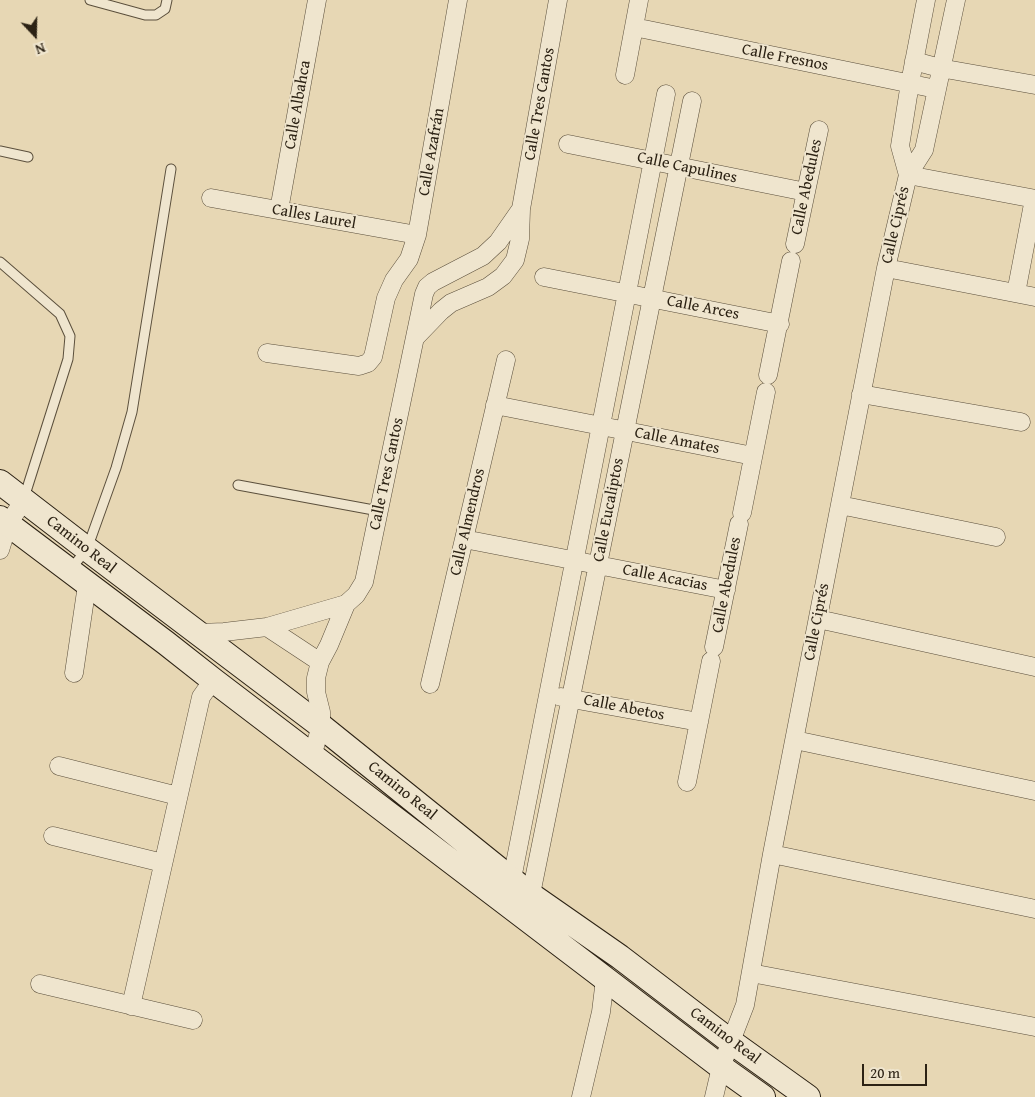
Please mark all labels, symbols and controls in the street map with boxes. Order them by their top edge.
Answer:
north arrow [10,10,60,60]
text: N [32,38,48,60]
street label: Calle Fresnos [740,40,830,76]
street label: Calle Tres Cantos [521,46,559,162]
street label: Calle Albahca [281,59,315,151]
street label: Calle Azafrán [415,107,449,197]
street label: Calle Abedules [787,137,827,237]
street label: Calle Capulines [635,148,739,188]
street label: Calle Ciprés [878,185,914,265]
street label: Calles Laurel [270,200,358,234]
street label: Calle Arces [665,292,741,324]
street label: Calle Tres Cantos [366,416,408,532]
street label: Calle Amates [633,423,721,459]
street label: Calle Eucaliptos [590,456,628,564]
street label: Calle Almendros [446,467,490,577]
street label: Camino Real [42,512,120,578]
street label: Calle Abedules [708,535,746,635]
street label: Calle Acacias [621,560,709,596]
street label: Calle Ciprés [800,582,834,662]
street label: Calle Abetos [582,691,666,725]
street label: Camino Real [364,757,440,825]
street label: Camino Real [686,1003,764,1069]
scale bar [865,1054,930,1086]
text: 20 m [870,1062,900,1083]

